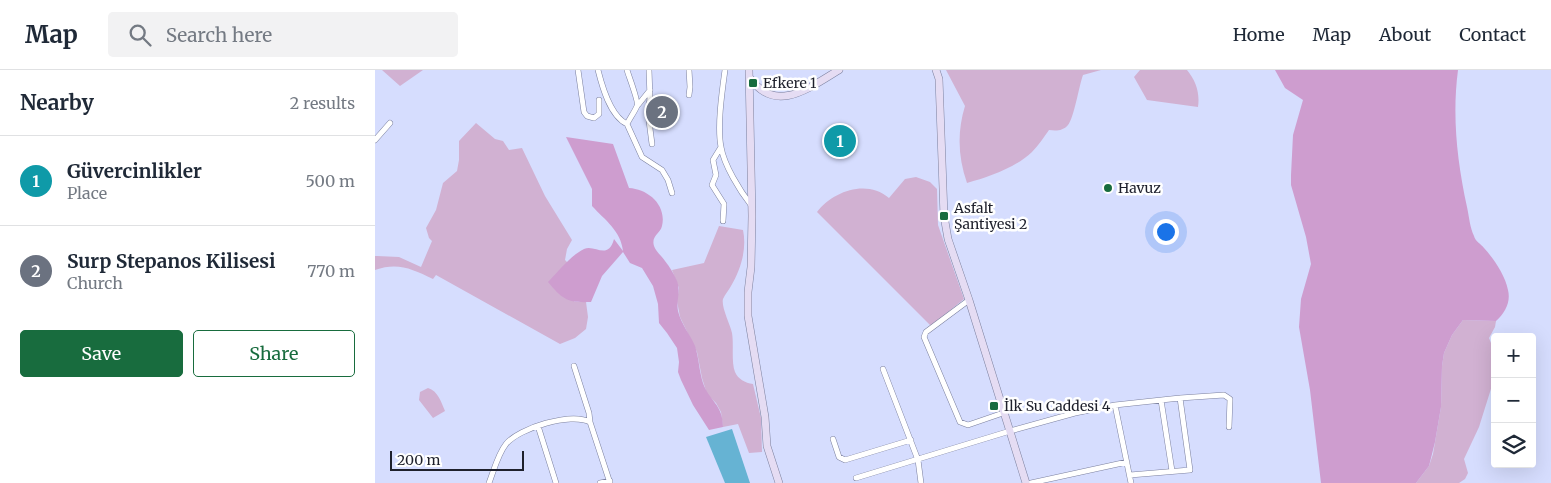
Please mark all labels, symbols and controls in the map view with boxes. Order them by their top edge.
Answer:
search box [108,12,458,57]
text: Map [25,19,78,50]
icon: search [126,21,154,49]
text: Search here [166,23,272,47]
text: Home [1233,23,1285,46]
text: Map [1313,23,1351,46]
text: About [1379,23,1431,46]
text: Contact [1459,23,1526,46]
place label: Efkere 1 [763,74,816,92]
marker: Efkere 1 [747,77,759,89]
text: Nearby [20,89,94,116]
text: 2 results [290,93,355,113]
pin: 2 [646,93,678,131]
pin: 1 [824,122,856,160]
text: Güvercinlikler [67,159,202,183]
text: 1 [32,171,40,191]
text: 500 m [305,171,355,191]
place label: Havuz [1118,179,1161,197]
marker: Havuz [1102,182,1114,194]
text: Place [67,183,107,203]
place label: Asfalt Şantiyesi 2 [953,199,1027,233]
marker: Asfalt Şantiyesi 2 [938,210,950,222]
your location [1153,219,1179,245]
text: Surp Stepanos Kilisesi [67,249,275,273]
text: 2 [31,261,41,281]
text: 770 m [307,261,355,281]
text: Church [67,273,123,293]
button: Save [20,330,183,377]
button: Share [193,330,355,377]
map controls [1491,333,1536,468]
button: + [1491,333,1536,378]
button: − [1491,378,1536,423]
place label: İlk Su Caddesi 4 [1004,397,1111,415]
marker: İlk Su Caddesi 4 [988,400,1000,412]
button: layers [1491,423,1536,468]
scale bar [390,448,524,471]
text: 200 m [397,451,440,469]

